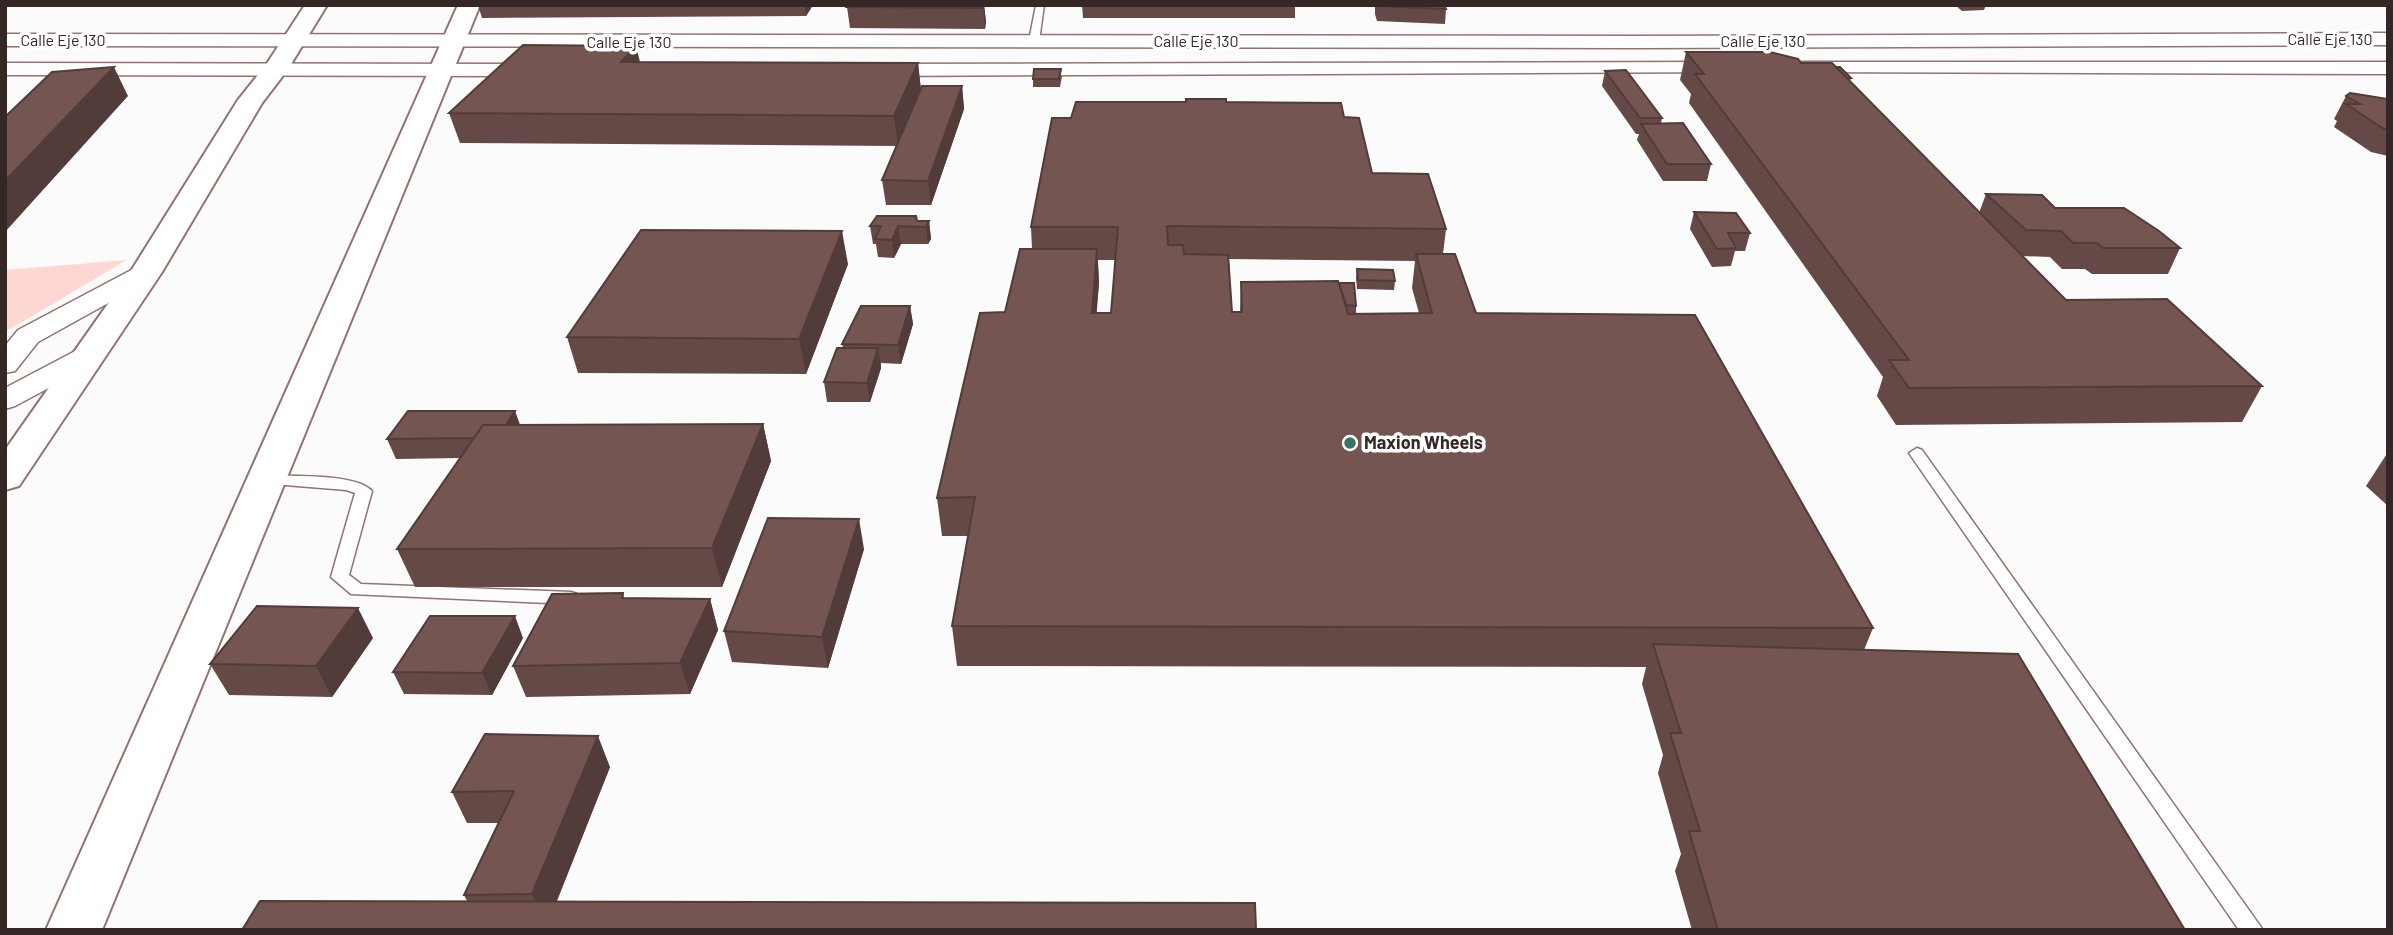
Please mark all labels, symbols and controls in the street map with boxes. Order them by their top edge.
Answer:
street label: Calle Eje 130 [2287,29,2373,48]
street label: Calle Eje 130 [20,30,106,49]
street label: Calle Eje 130 [1153,31,1239,50]
street label: Calle Eje 130 [1720,31,1806,50]
street label: Calle Eje 130 [586,32,672,51]
place label: Maxion Wheels [1364,431,1483,453]
marker: Maxion Wheels [1342,435,1358,451]

